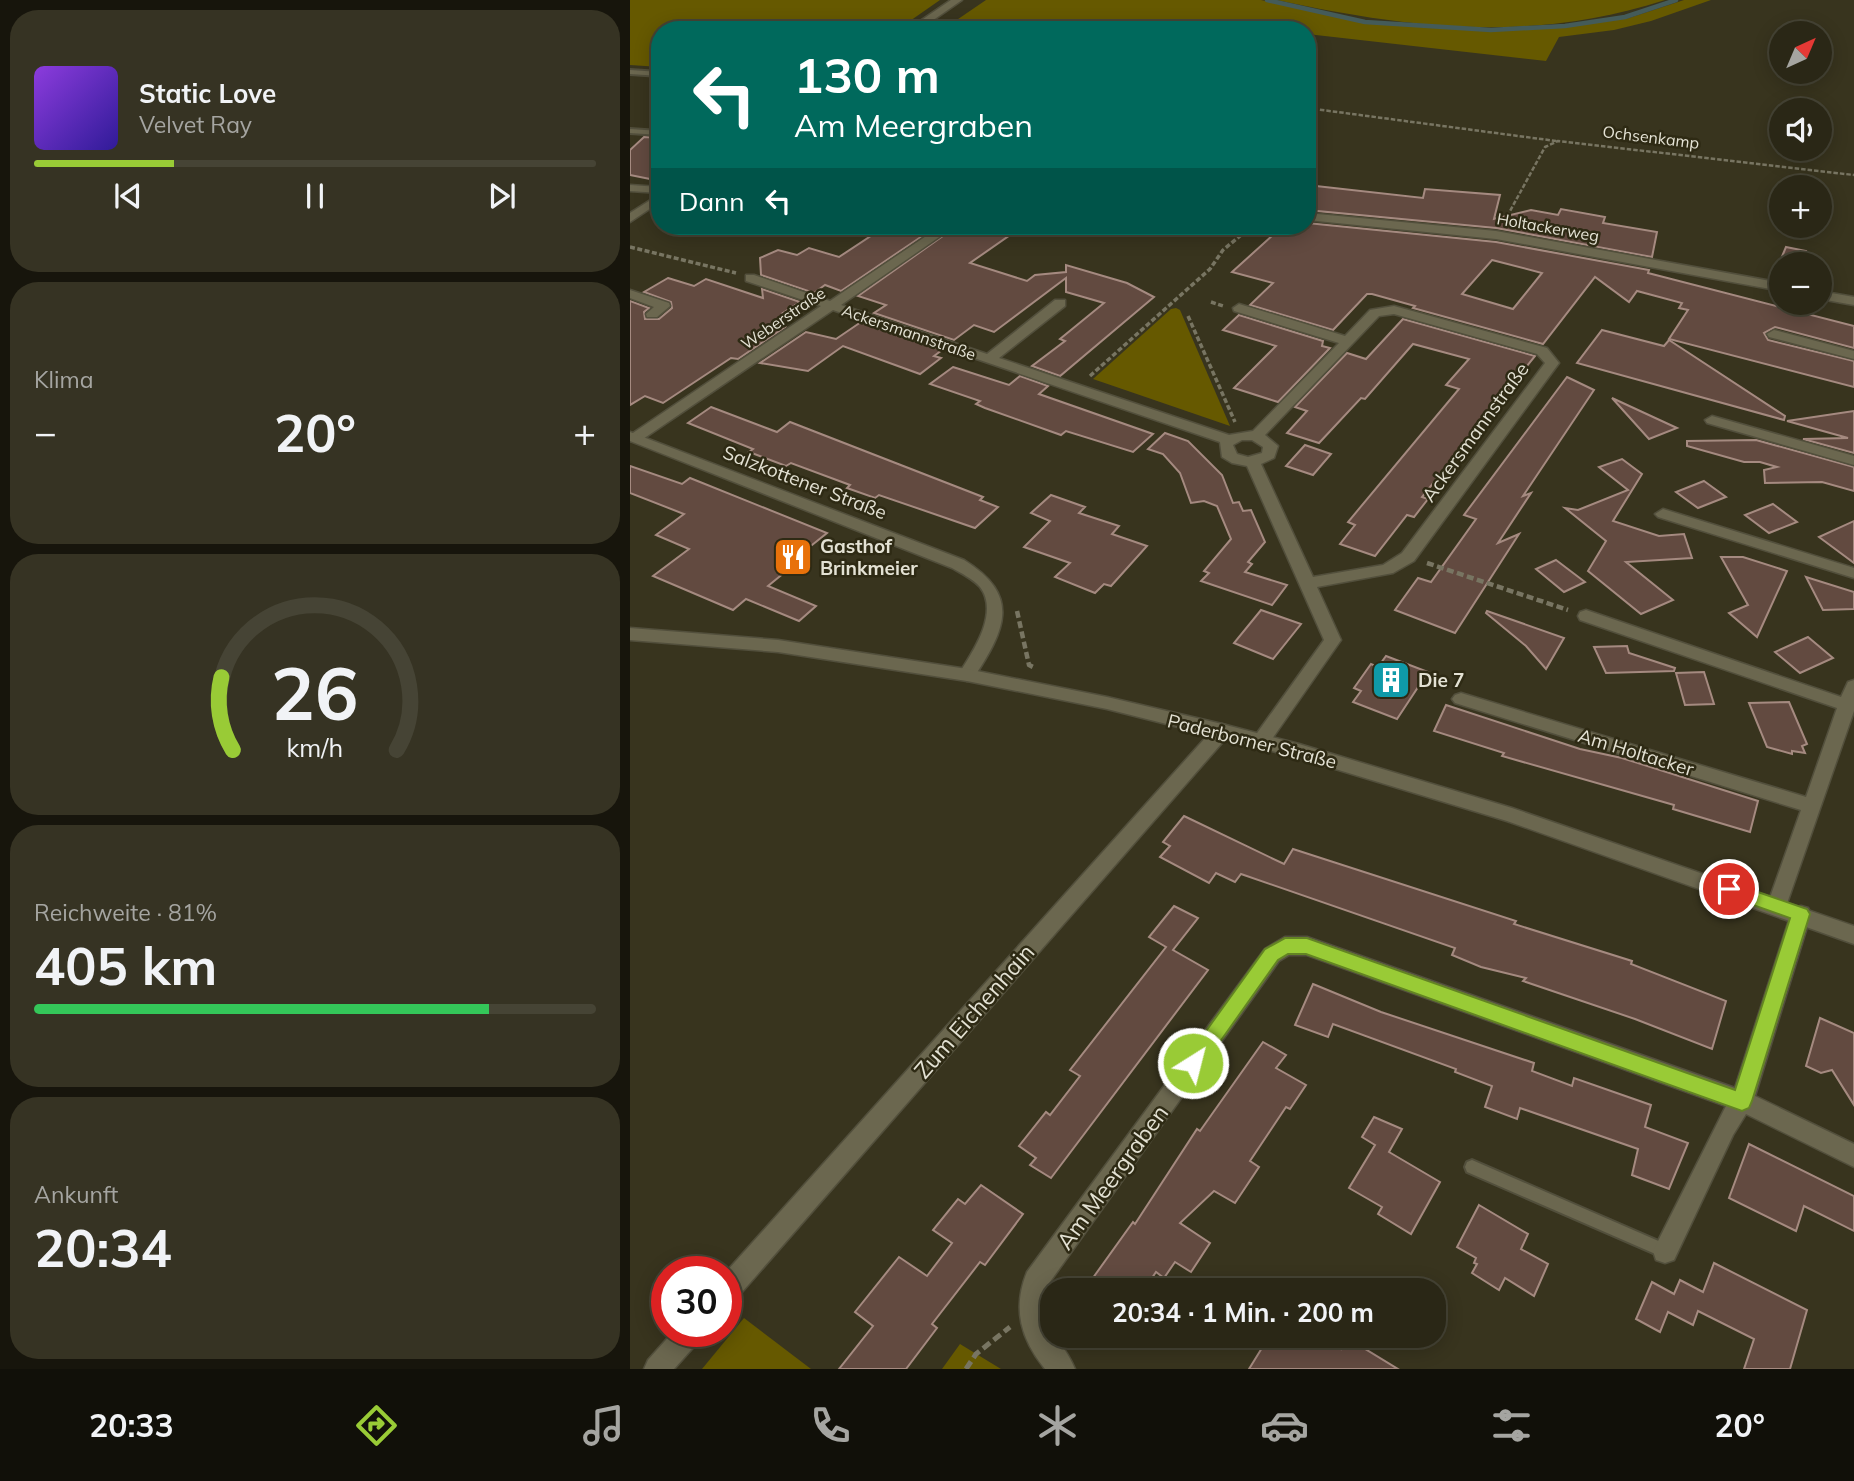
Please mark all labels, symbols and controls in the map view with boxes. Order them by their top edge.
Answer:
north arrow [1769,21,1832,84]
map controls [1769,21,1832,315]
text: 130 m [794,44,940,105]
icon: left [679,49,770,140]
text: Static Love [139,77,276,110]
button: sound [1769,98,1832,161]
text: Am Meergraben [794,105,1033,145]
text: Velvet Ray [139,110,252,139]
street label: Ochsenkamp [1602,121,1700,153]
button: + [1769,175,1832,238]
icon: previous [109,177,147,215]
icon: pause [296,177,334,215]
icon: next [483,177,521,215]
icon: left [759,182,797,220]
text: Dann [679,185,745,218]
street label: Holtackerweg [1495,208,1601,246]
button: − [1769,252,1832,315]
street label: Weberstraße [737,283,829,353]
street label: Ackersmannstraße [840,300,978,364]
street label: Ackersmannstraße [1416,358,1534,506]
text: Klima [34,365,94,394]
text: 20° [274,400,356,465]
text: − [34,408,57,456]
text: + [573,408,596,456]
street label: Salzkottener Straße [720,440,890,524]
place label: Gasthof Brinkmeier [820,534,918,580]
restaurant icon: Gasthof Brinkmeier [772,536,814,578]
text: 26 [271,648,359,739]
building icon: Die 7 [1370,659,1412,701]
place label: Die 7 [1418,668,1464,692]
street label: Paderborner Straße [1165,708,1339,774]
street label: Am Holtacker [1575,723,1697,781]
text: km/h [287,732,343,763]
pin [1699,859,1759,919]
icon: arrive [1710,870,1748,908]
text: Reichweite · 81% [34,898,217,927]
text: 405 km [34,933,217,998]
street label: Zum Eichenhain [908,938,1040,1084]
position arrow [1156,1026,1230,1100]
street label: Am Meergraben [1050,1099,1174,1255]
text: Ankunft [34,1180,118,1209]
text: 20:34 [34,1215,172,1280]
speed limit sign: 30 [651,1256,742,1347]
text: 20:34 · 1 Min. · 200 m [1112,1296,1374,1329]
icon: directions [352,1401,401,1450]
icon: music [579,1401,628,1450]
icon: phone [806,1401,855,1450]
icon: climate [1033,1401,1082,1450]
icon: car [1260,1401,1309,1450]
icon: filters [1487,1401,1536,1450]
text: 20:33 [89,1405,174,1445]
text: 20° [1714,1405,1765,1445]

